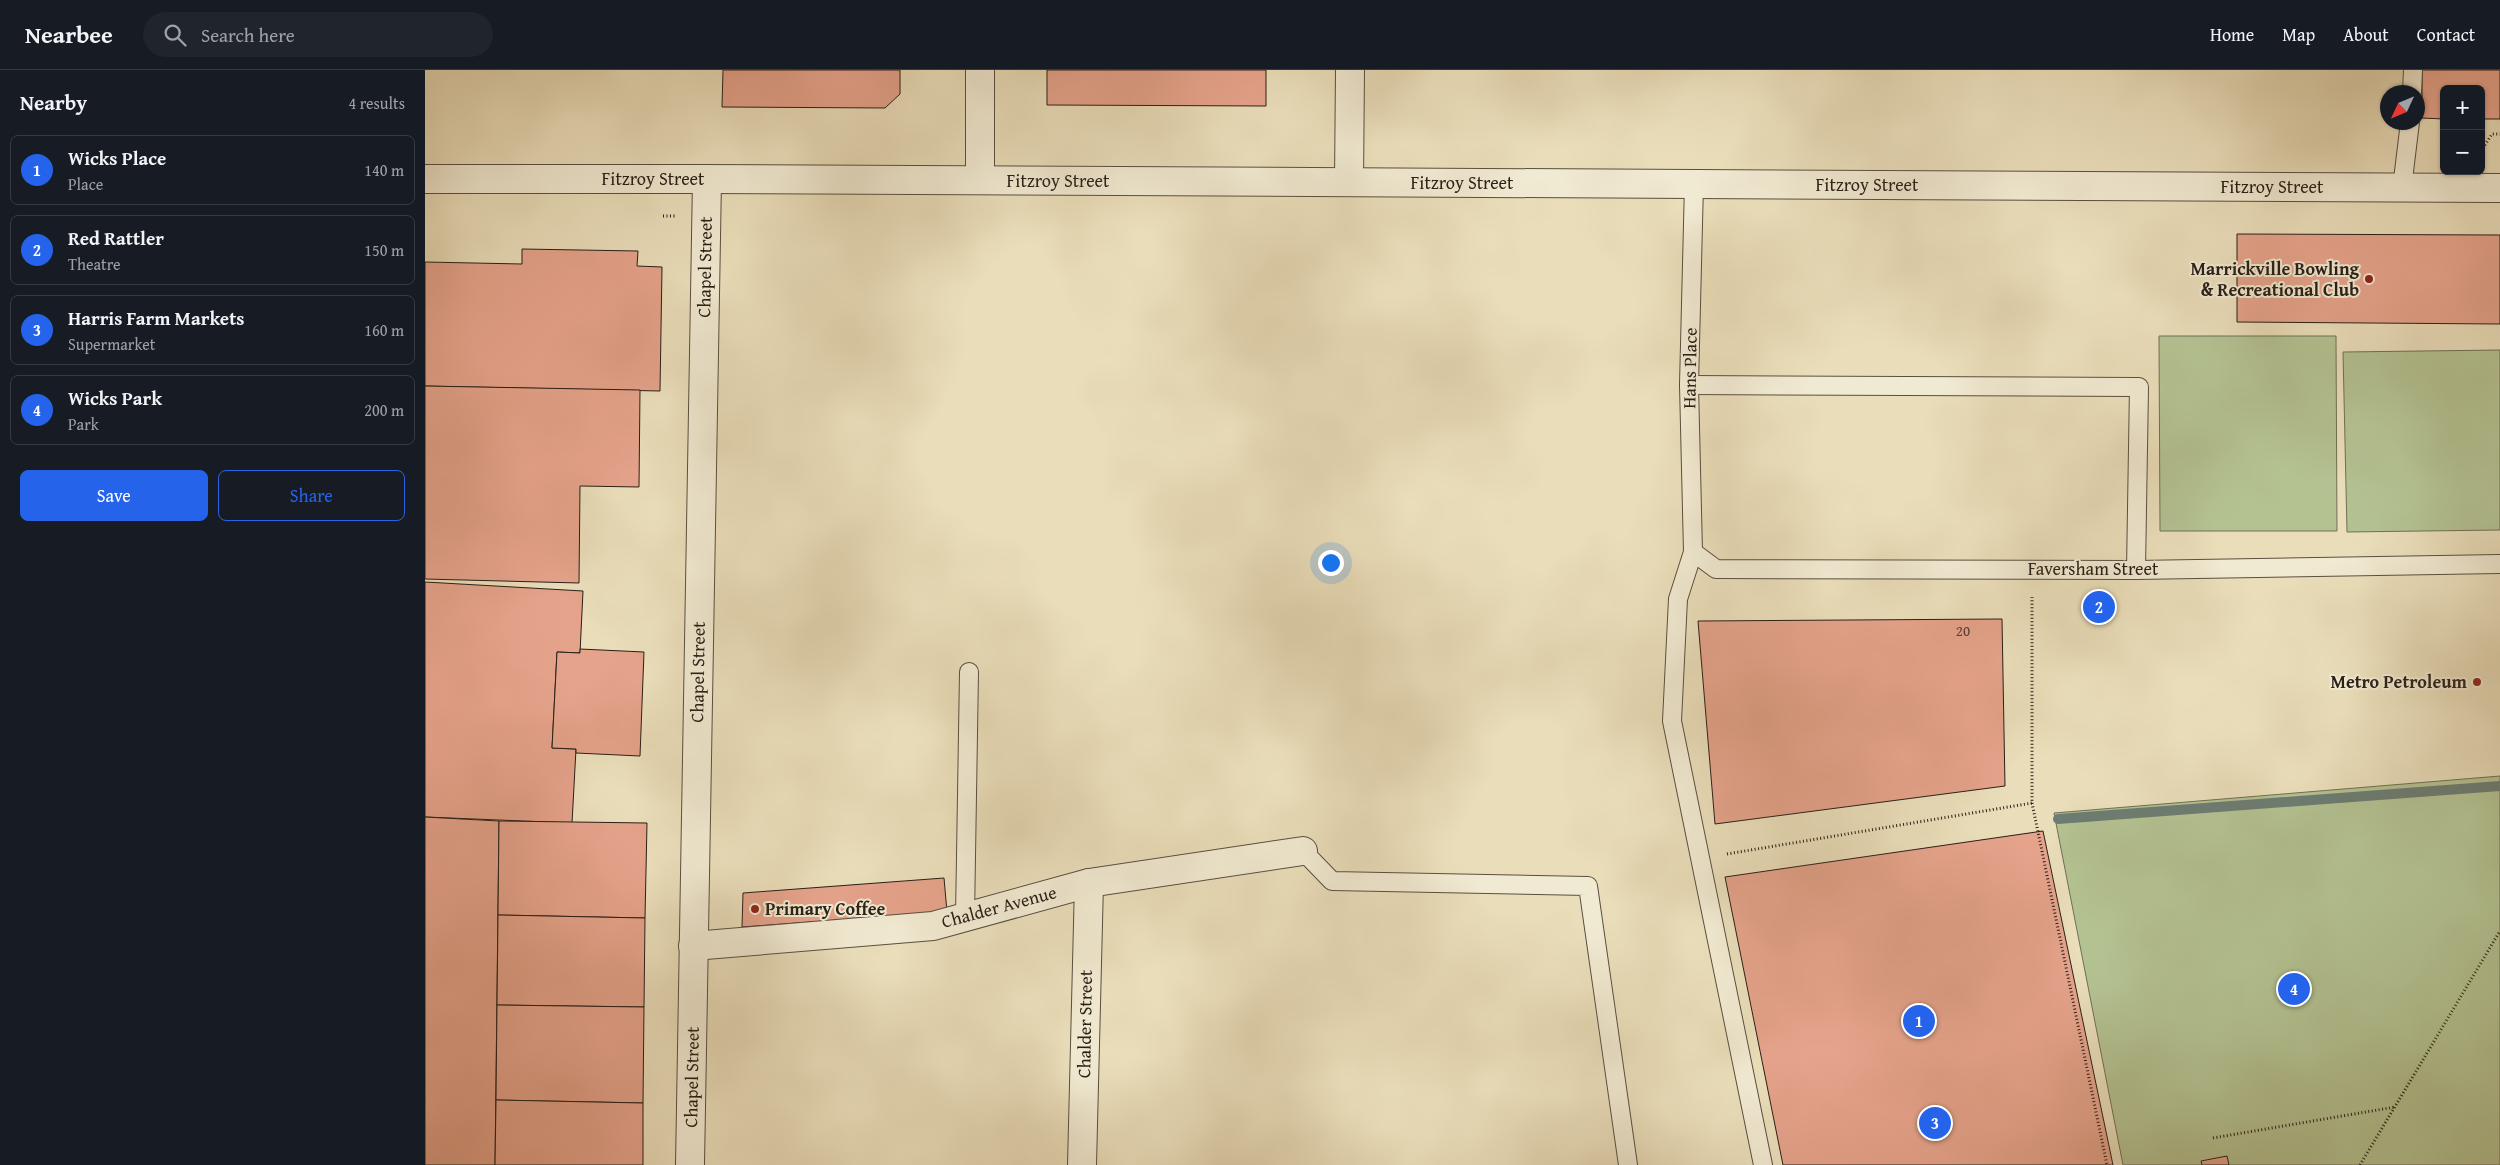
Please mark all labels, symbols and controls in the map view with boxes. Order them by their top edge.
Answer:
search box [143,12,493,57]
text: Nearbee [25,17,113,52]
icon: search [161,21,189,49]
text: Search here [201,21,295,49]
text: Home [2210,21,2254,48]
text: Map [2282,21,2315,48]
text: About [2343,21,2389,48]
text: Contact [2417,21,2475,48]
north arrow [2380,85,2425,130]
map controls [2440,85,2485,175]
button: + [2440,85,2485,130]
text: Nearby [20,87,87,118]
text: 4 results [348,91,405,115]
button: − [2440,130,2485,175]
text: Wicks Place [68,144,166,172]
text: 1 [33,158,41,182]
text: 140 m [364,158,404,182]
street label: Fitzroy Street [602,165,705,192]
street label: Fitzroy Street [1007,167,1110,194]
street label: Fitzroy Street [1411,169,1514,196]
street label: Fitzroy Street [1816,171,1919,198]
text: Place [68,172,103,196]
street label: Fitzroy Street [2221,173,2324,200]
street label: Chapel Street [690,216,719,318]
text: Red Rattler [68,224,164,252]
text: 2 [33,238,41,262]
text: 150 m [364,238,404,262]
text: Theatre [68,252,121,276]
place label: Marrickville Bowling & Recreational Club [2190,255,2360,303]
marker: Marrickville Bowling & Recreational Club [2363,273,2375,285]
text: Harris Farm Markets [68,304,245,332]
text: 3 [33,318,41,342]
text: 160 m [364,318,404,342]
street label: Hans Place [1675,327,1704,409]
text: Supermarket [68,332,155,356]
text: Wicks Park [68,384,162,412]
text: 4 [33,398,41,422]
text: 200 m [364,398,404,422]
text: Park [68,412,99,436]
button: Save [20,470,208,521]
button: Share [218,470,405,521]
your location [1318,550,1344,576]
street label: Faversham Street [2028,555,2159,582]
pin: 2 [2083,588,2115,626]
house number: 20 [1956,620,1970,641]
street label: Chapel Street [683,621,712,723]
place label: Metro Petroleum [2330,668,2468,695]
marker: Metro Petroleum [2471,676,2483,688]
street label: Chalder Avenue [938,878,1059,935]
place label: Primary Coffee [765,895,886,922]
marker: Primary Coffee [749,903,761,915]
street label: Chalder Street [1070,969,1099,1078]
pin: 4 [2278,970,2310,1008]
pin: 1 [1903,1002,1935,1040]
street label: Chapel Street [677,1026,706,1128]
pin: 3 [1919,1104,1951,1142]

